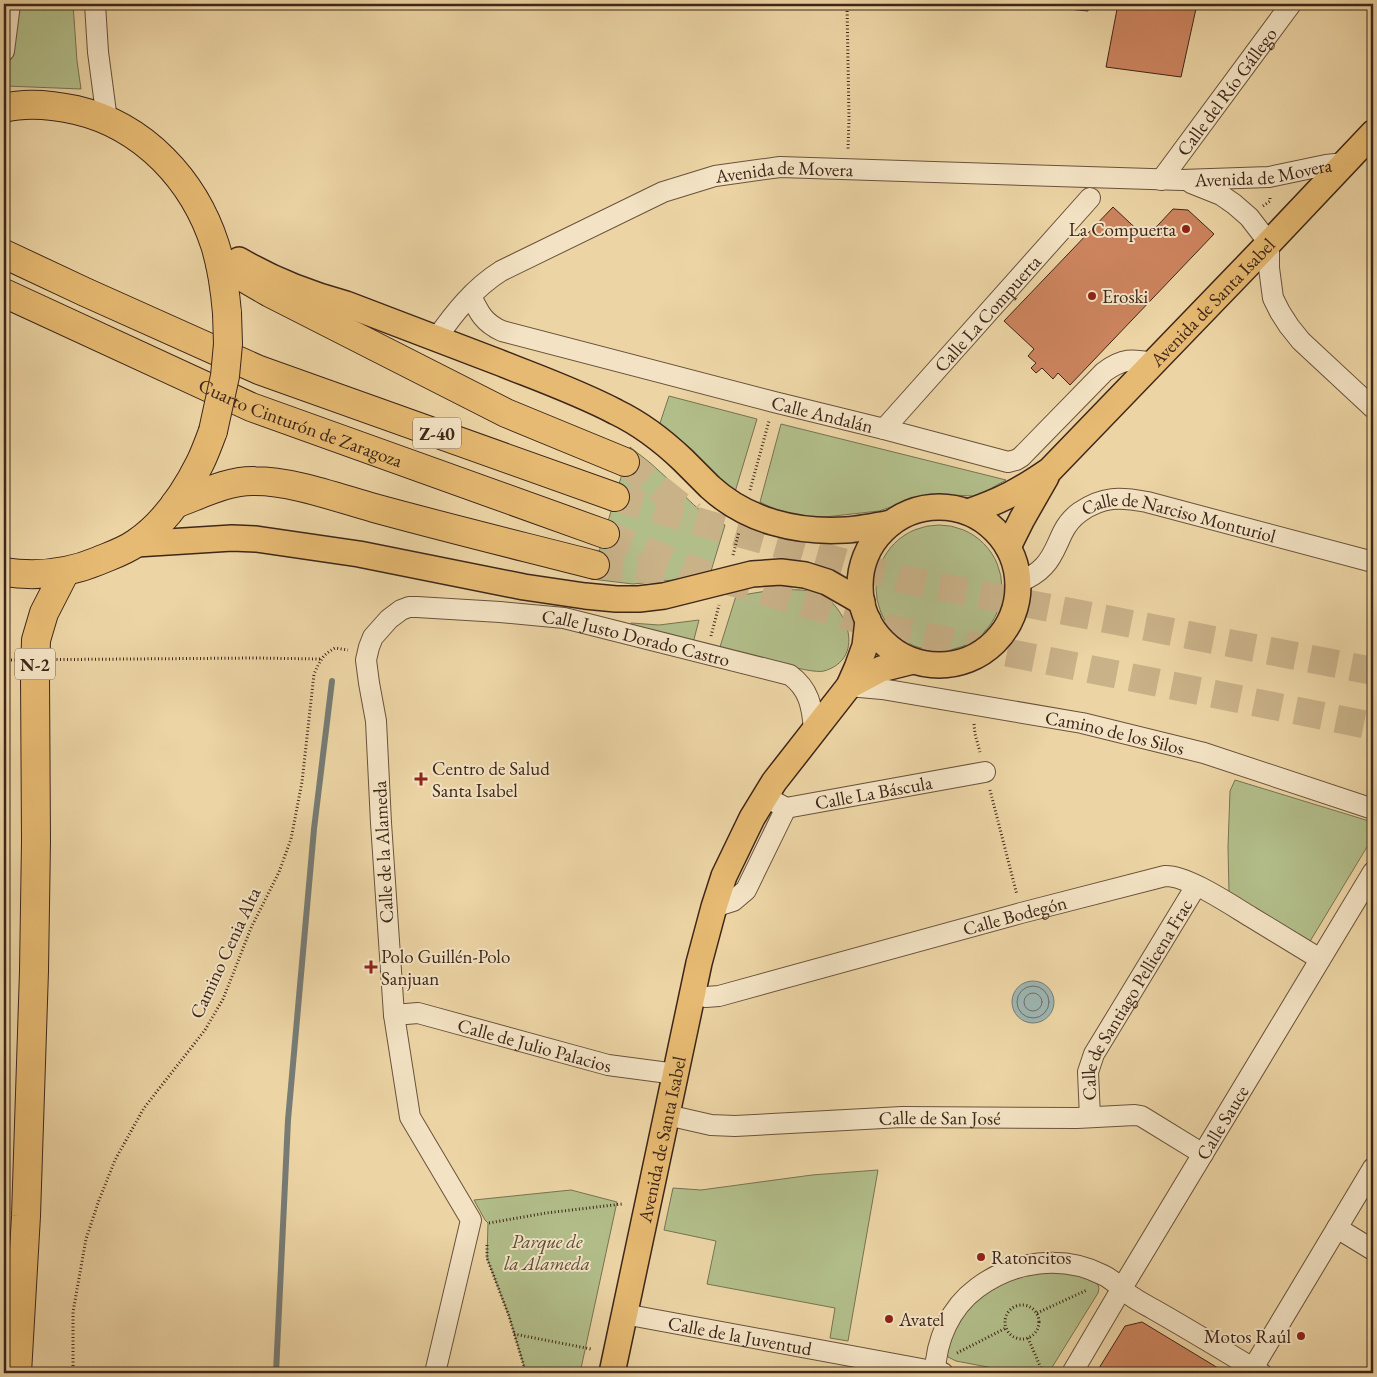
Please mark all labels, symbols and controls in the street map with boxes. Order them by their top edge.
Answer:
street label: Calle del Río Gállego [1171,22,1282,161]
street label: Avenida de Movera [1193,152,1334,192]
street label: Avenida de Movera [713,154,854,188]
place label: La Compuerta [1069,217,1176,242]
marker: La Compuerta [1180,223,1192,235]
street label: Avenida de Santa Isabel [1144,232,1280,372]
street label: Calle La Compuerta [928,249,1046,377]
place label: Eroski [1102,284,1149,309]
marker: Eroski [1086,290,1098,302]
street label: Cuarto Cinturón de Zaragoza [195,372,406,473]
street label: Calle Andalán [769,389,876,438]
road number: Z-40 [413,418,461,448]
street label: Calle de Narciso Monturiol [1076,486,1279,548]
street label: Calle Justo Dorado Castro [541,603,733,672]
road number: N-2 [15,649,55,680]
street label: Camino de los Silos [1043,704,1187,760]
place label: Centro de Salud Santa Isabel [432,756,550,803]
street label: Calle La Báscula [813,769,935,815]
marker: Centro de Salud Santa Isabel [414,772,428,786]
street label: Calle de la Alameda [367,780,399,924]
street label: Camino Cenia Alta [184,883,267,1023]
street label: Calle Bodegón [960,889,1069,941]
street label: Calle de Santiago Pellicena Frac [1075,894,1198,1101]
place label: Polo Guillén-Polo Sanjuan [381,944,510,991]
marker: Polo Guillén-Polo Sanjuan [365,961,377,973]
street label: Calle de Julio Palacios [455,1012,613,1078]
street label: Avenida de Santa Isabel [632,1053,692,1226]
street label: Calle Sauce [1190,1081,1254,1164]
street label: Calle de San José [878,1104,1001,1131]
park label: Parque de la Alameda [504,1229,590,1276]
place label: Ratoncitos [991,1245,1071,1270]
marker: Ratoncitos [975,1251,987,1263]
place label: Avatel [898,1307,945,1332]
street label: Calle de la Juventud [666,1310,814,1361]
marker: Avatel [883,1313,895,1325]
place label: Motos Raúl [1204,1324,1291,1349]
marker: Motos Raúl [1295,1330,1307,1342]

